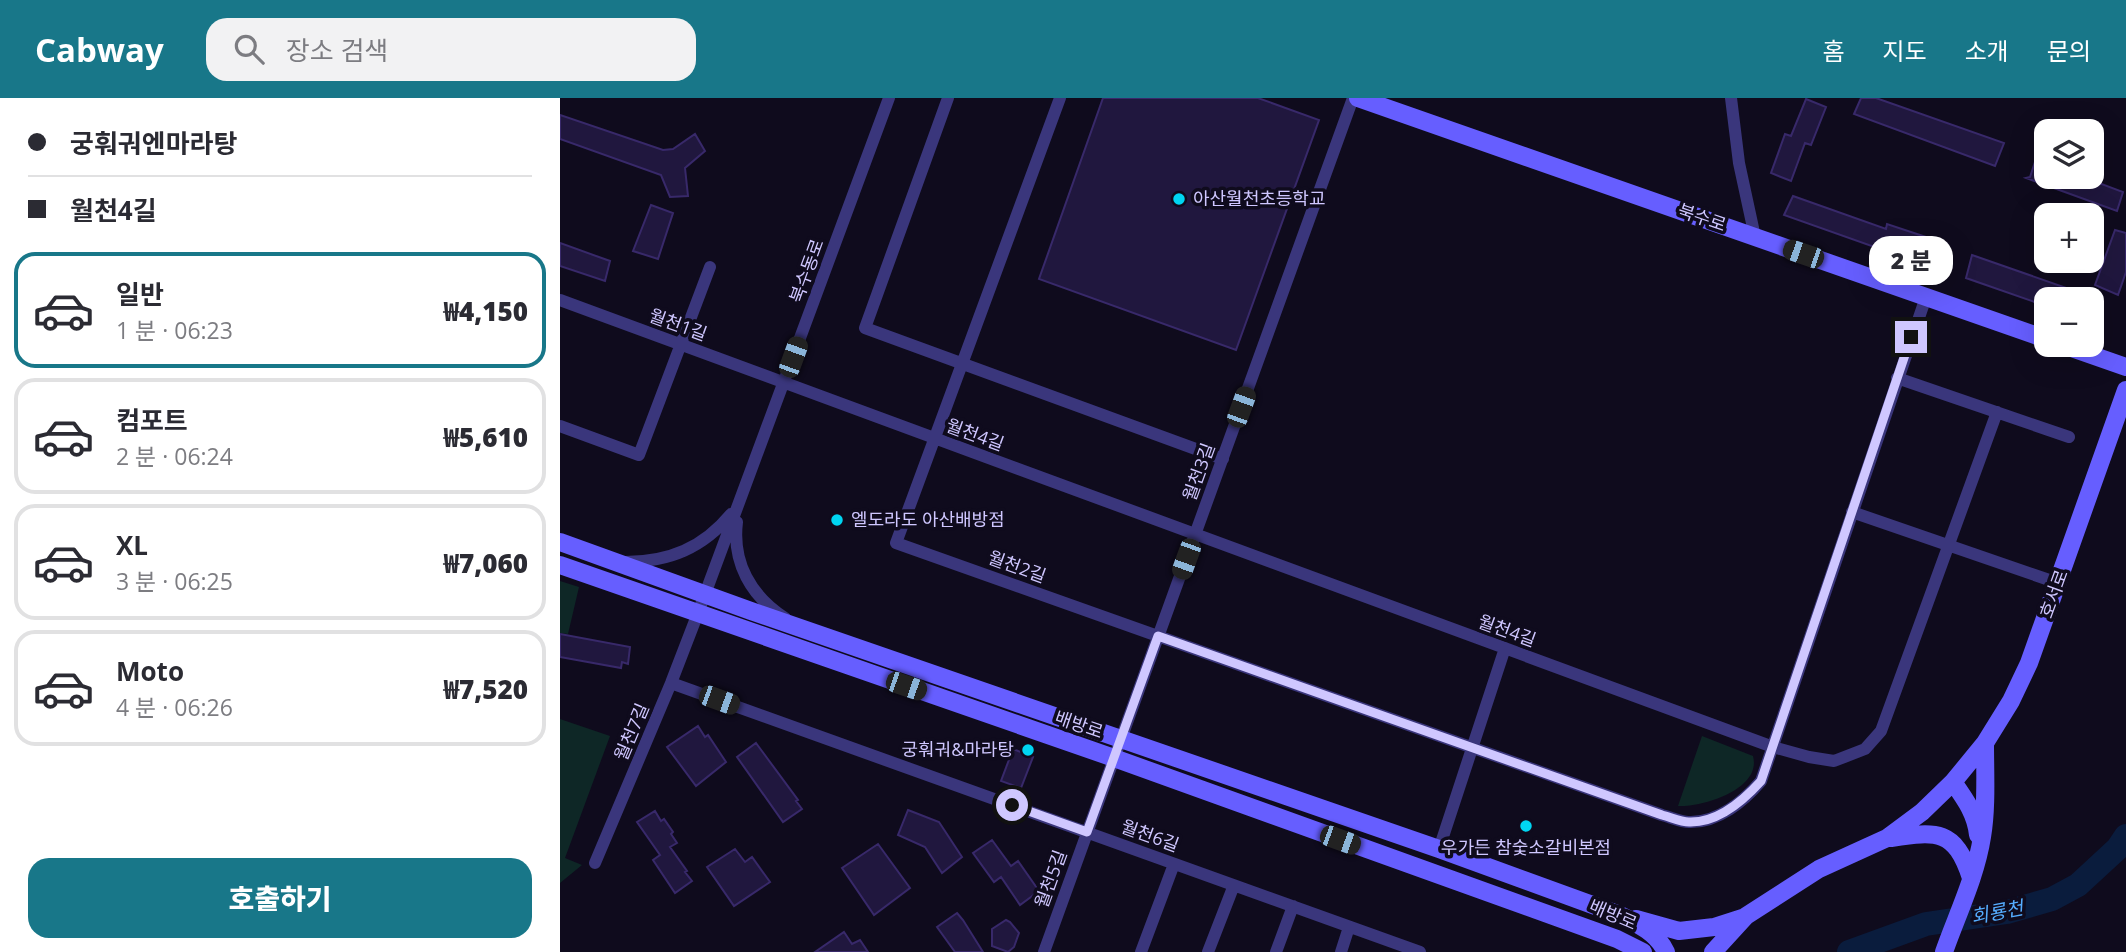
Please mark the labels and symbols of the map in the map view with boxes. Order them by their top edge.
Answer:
place label: 아산월천초등학교 [1193,186,1325,210]
marker: 아산월천초등학교 [1171,191,1187,207]
street label: 북수로 [1675,198,1730,236]
street label: 북수동로 [783,235,829,306]
callout: 2 분 [1869,236,1953,285]
car [1780,237,1827,271]
street label: 월천1길 [646,303,711,346]
route end [1895,321,1927,353]
car [776,334,811,380]
car [1224,384,1259,430]
street label: 월천4길 [943,413,1008,456]
street label: 월천3길 [1177,439,1220,504]
place label: 엘도라도 아산배방점 [851,507,1005,531]
marker: 엘도라도 아산배방점 [829,512,845,528]
car [1169,536,1204,582]
street label: 월천2길 [985,545,1050,588]
street label: 호서로 [2033,566,2073,621]
street label: 월천4길 [1475,609,1540,652]
car [883,669,930,703]
car [696,683,743,717]
street label: 월천7길 [608,699,654,764]
street label: 배방로 [1052,705,1107,743]
place label: 궁훠궈&마라탕 [902,737,1014,761]
marker: 궁훠궈&마라탕 [1020,742,1036,758]
route start [996,789,1028,821]
street label: 월천6길 [1118,814,1183,857]
marker: 우가든 참숯소갈비본점 [1518,818,1534,834]
car [1317,823,1364,857]
place label: 우가든 참숯소갈비본점 [1441,835,1611,859]
street label: 월천5길 [1029,846,1072,911]
street label: 배방로 [1586,893,1641,935]
water label: 회룡천 [1969,894,2027,930]

